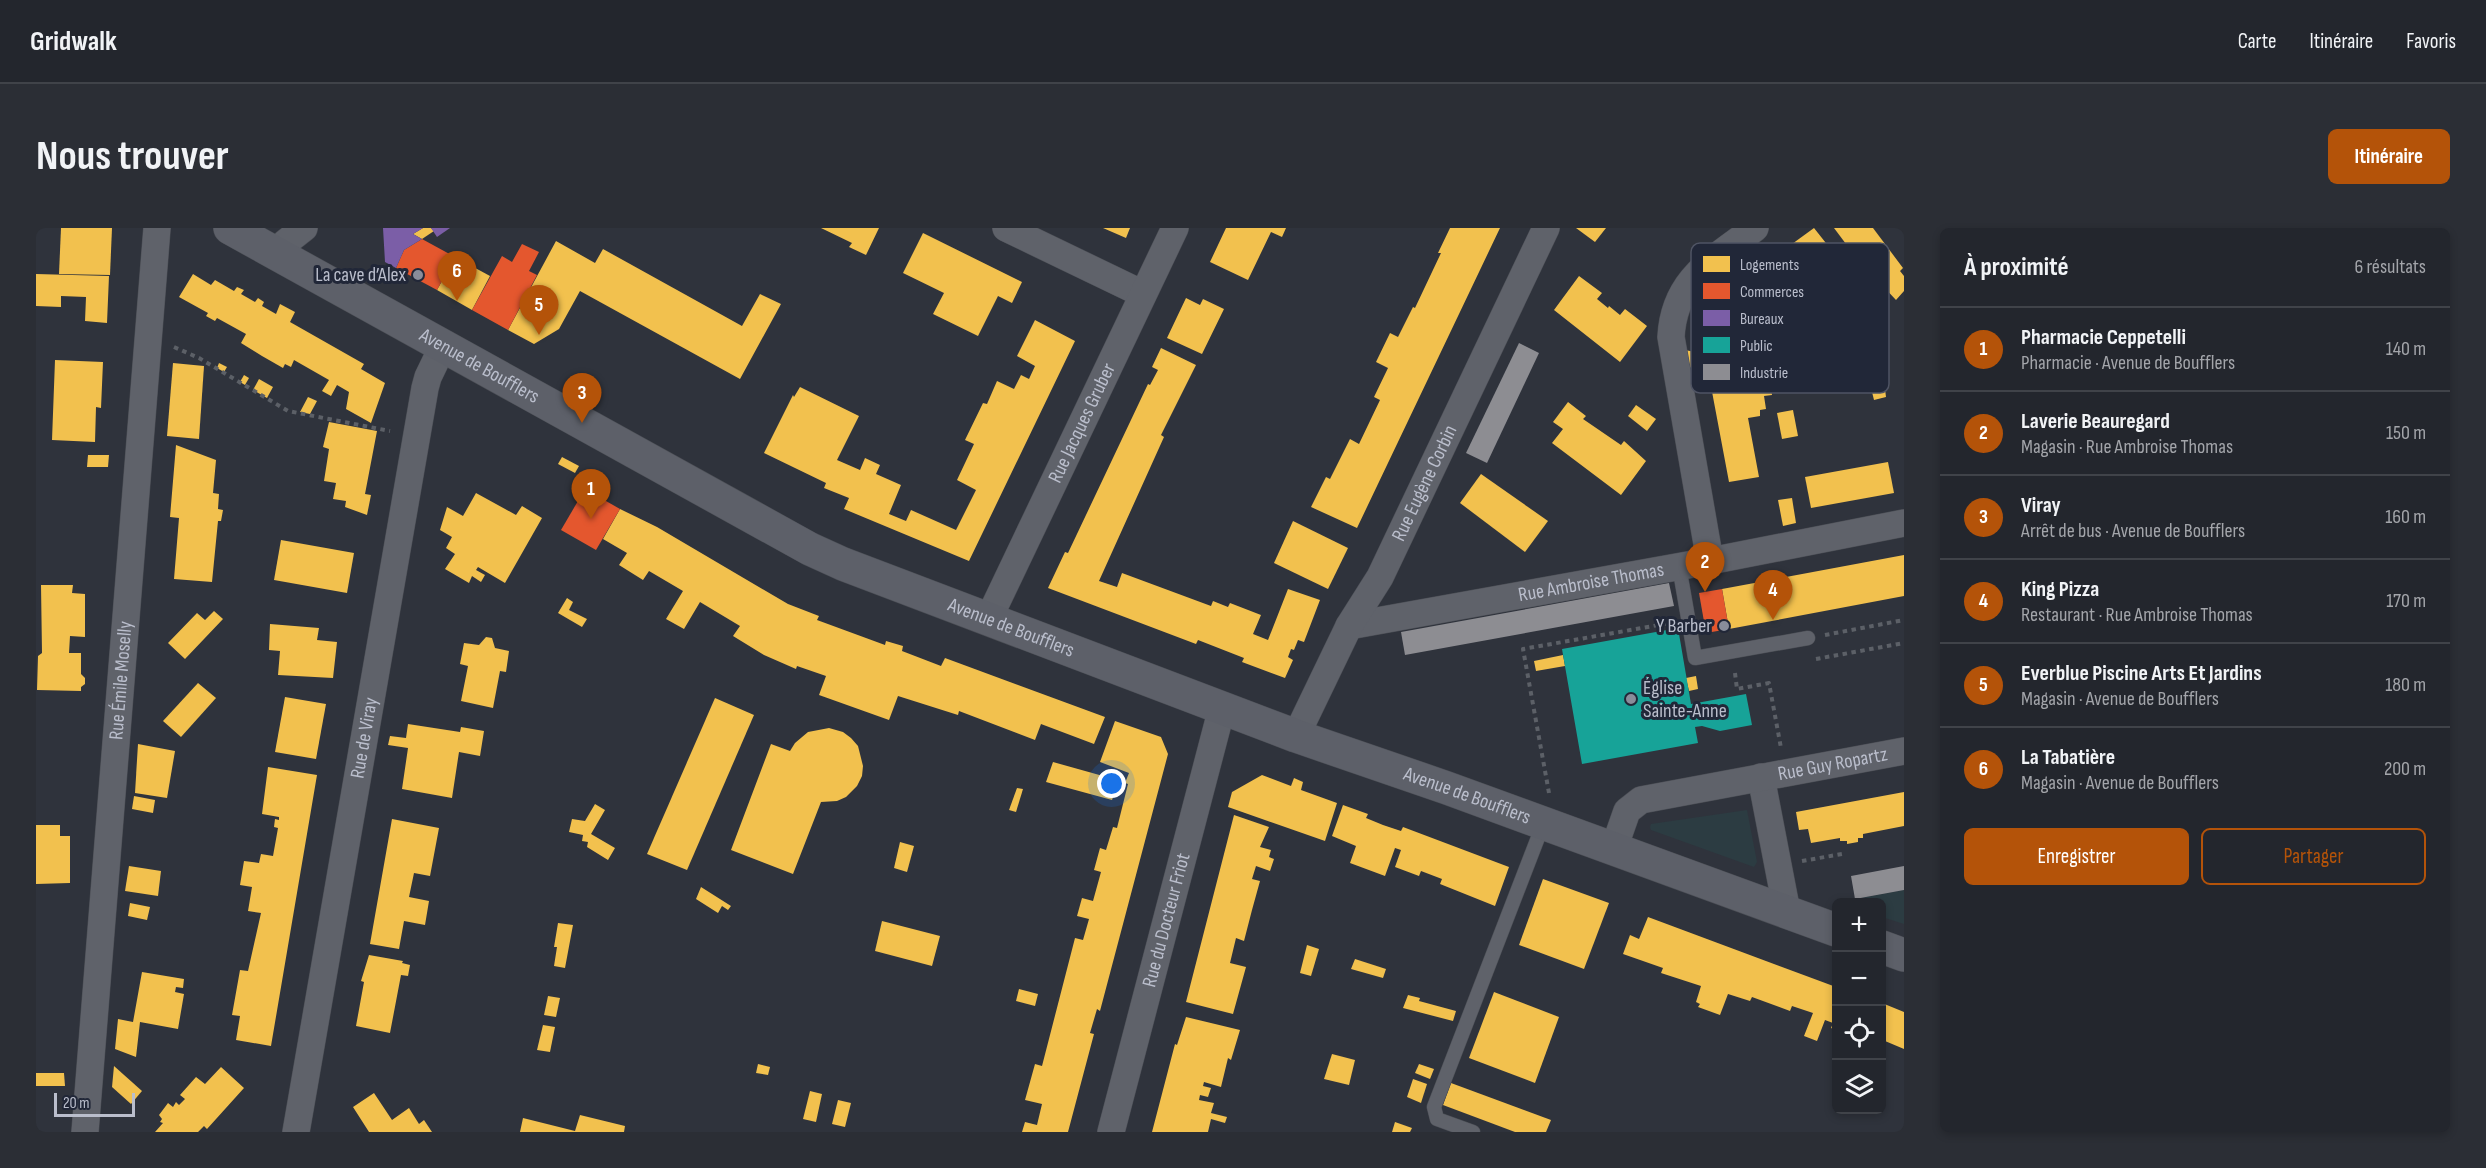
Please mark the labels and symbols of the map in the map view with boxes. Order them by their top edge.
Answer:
legend [1691,243,1889,393]
pin: 6 [438,251,476,301]
text: Logements [1740,256,1800,275]
place label: La cave d’Alex [315,263,406,287]
marker: La cave d’Alex [411,268,425,282]
text: Commerces [1740,283,1804,302]
pin: 5 [520,285,558,335]
text: Bureaux [1740,310,1783,329]
street label: Avenue de Boufflers [414,323,543,409]
text: Public [1740,337,1773,356]
street label: Rue Jacques Gruber [1043,359,1121,487]
text: Industrie [1740,364,1788,383]
pin: 3 [562,374,602,423]
street label: Rue Eugène Corbin [1387,421,1462,545]
pin: 1 [572,470,610,519]
pin: 2 [1686,542,1724,592]
street label: Rue Ambroise Thomas [1516,558,1666,607]
pin: 4 [1754,570,1792,620]
street label: Avenue de Boufflers [944,593,1078,663]
place label: Y Barber [1656,614,1712,638]
marker: Y Barber [1717,619,1731,633]
street label: Rue Émile Moselly [104,620,138,741]
place label: Église Sainte-Anne [1643,676,1727,723]
marker: Église Sainte-Anne [1624,692,1638,706]
street label: Rue de Viray [346,695,383,780]
street label: Rue Guy Ropartz [1776,742,1889,786]
street label: Avenue de Boufflers [1400,762,1534,830]
your location [1097,769,1126,798]
street label: Rue du Docteur Friot [1137,851,1195,990]
scale bar [54,1090,135,1118]

